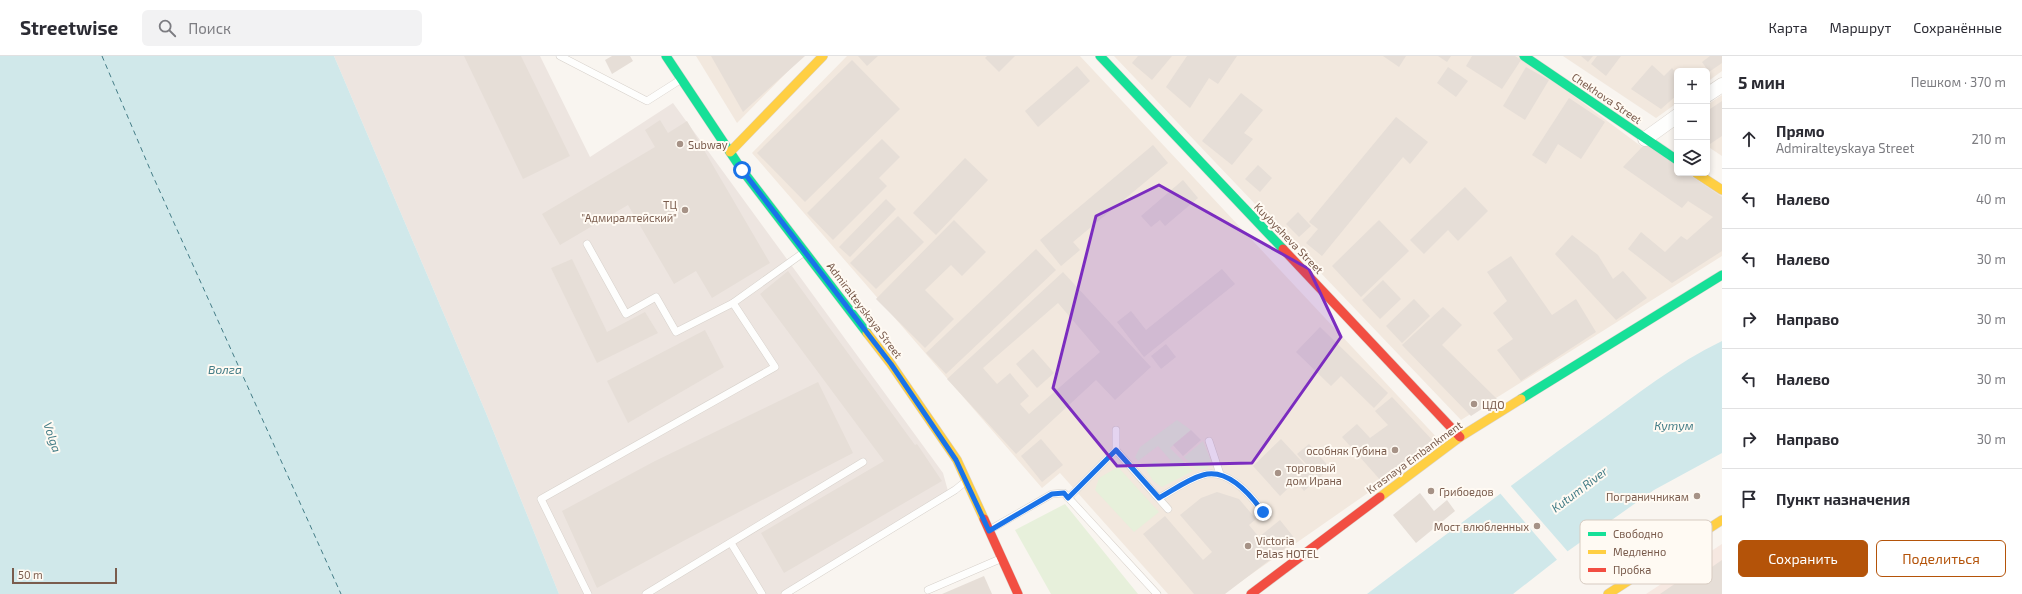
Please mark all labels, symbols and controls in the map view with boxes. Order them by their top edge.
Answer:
search box [142,10,422,46]
text: Streetwise [20,16,118,39]
icon: search [156,17,178,39]
text: Поиск [188,19,231,37]
text: Карта [1769,19,1807,36]
text: Маршрут [1829,19,1891,36]
text: Сохранённые [1913,19,2002,36]
map controls [1674,68,1710,176]
button: + [1674,68,1710,104]
street label: Chekhova Street [1570,70,1644,126]
text: 5 мин [1738,72,1785,92]
text: Пешком · 370 m [1911,74,2006,90]
button: − [1674,104,1710,140]
text: Прямо [1776,122,1825,140]
icon: ahead [1738,128,1760,150]
text: 210 m [1971,131,2006,147]
place label: Subway [688,138,728,151]
marker: Subway [675,139,685,149]
button: layers [1674,140,1710,176]
text: Admiralteyskaya Street [1776,140,1914,156]
route start [733,161,751,179]
icon: left [1738,188,1760,210]
text: Налево [1776,190,1830,208]
text: 40 m [1976,191,2006,207]
place label: ТЦ "Адмиралтейский" [581,198,677,224]
street label: Kuybysheva Street [1252,200,1326,276]
marker: ТЦ "Адмиралтейский" [680,205,690,215]
icon: left [1738,248,1760,270]
text: Налево [1776,250,1830,268]
text: 30 m [1977,251,2006,267]
street label: Admiralteyskaya Street [825,259,905,361]
icon: right [1738,308,1760,330]
text: Направо [1776,310,1839,328]
text: 30 m [1977,311,2006,327]
water label: Волга [208,362,242,376]
icon: left [1738,368,1760,390]
text: Налево [1776,370,1830,388]
text: 30 m [1977,371,2006,387]
place label: ЦДО [1482,398,1505,411]
marker: ЦДО [1469,399,1479,409]
street label: Krasnaya Embankment [1363,418,1465,496]
water label: Кутум [1654,418,1694,432]
water label: Volga [41,420,65,454]
icon: right [1738,428,1760,450]
text: Направо [1776,430,1839,448]
text: 30 m [1977,431,2006,447]
place label: особняк Губина [1306,444,1387,458]
marker: особняк Губина [1390,445,1400,455]
place label: торговый дом Ирана [1286,461,1342,487]
water label: Kutum River [1548,463,1610,515]
marker: торговый дом Ирана [1273,468,1283,478]
place label: Грибоедов [1439,485,1494,498]
marker: Грибоедов [1426,486,1436,496]
icon: arrive [1738,488,1760,510]
place label: Пограничникам [1606,490,1689,503]
text: Пункт назначения [1776,490,1910,508]
marker: Пограничникам [1692,491,1702,501]
route end [1254,503,1272,521]
place label: Мост влюбленных [1434,520,1529,533]
legend [1580,520,1712,584]
marker: Мост влюбленных [1532,521,1542,531]
text: Свободно [1613,527,1663,540]
place label: Victoria Palas HOTEL [1256,534,1319,560]
button: Сохранить [1738,540,1868,577]
button: Поделиться [1876,540,2006,577]
marker: Victoria Palas HOTEL [1243,541,1253,551]
text: Медленно [1613,545,1666,558]
text: Пробка [1613,563,1651,576]
scale bar [12,566,117,585]
text: 50 m [18,568,43,581]

